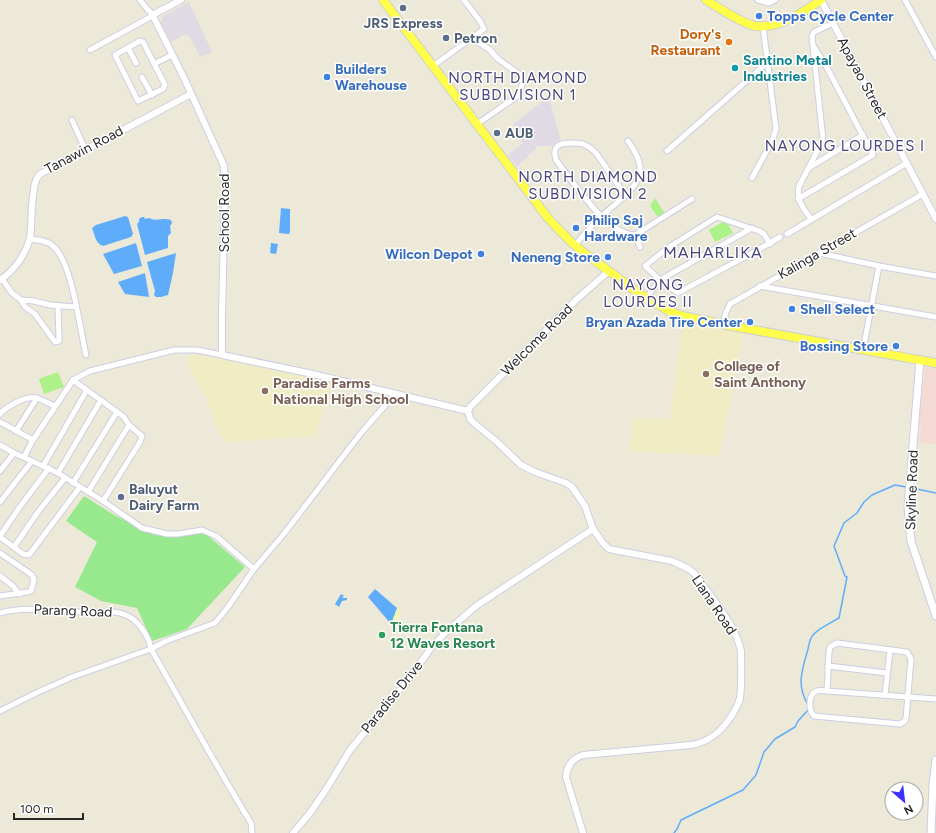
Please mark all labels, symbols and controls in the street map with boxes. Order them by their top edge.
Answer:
marker: JRS Express [398,3,408,13]
place label: Topps Cycle Center [767,8,894,25]
marker: Topps Cycle Center [754,11,764,21]
place label: JRS Express [364,15,443,32]
place label: Dory's Restaurant [650,26,721,59]
place label: Petron [454,30,497,47]
marker: Petron [441,33,451,43]
street label: Apayao Street [833,34,891,122]
marker: Dory's Restaurant [724,37,734,47]
place label: Santino Metal Industries [743,52,832,85]
place label: Builders Warehouse [335,61,407,94]
marker: Santino Metal Industries [730,63,740,73]
district label: NORTH DIAMOND SUBDIVISION 1 [448,69,588,104]
marker: Builders Warehouse [322,72,332,82]
street label: Tanawin Road [42,122,126,178]
place label: AUB [505,125,534,142]
marker: AUB [492,128,502,138]
district label: NAYONG LOURDES I [765,137,925,155]
district label: NORTH DIAMOND SUBDIVISION 2 [518,168,658,203]
street label: School Road [216,174,233,253]
place label: Philip Saj Hardware [584,212,648,245]
marker: Philip Saj Hardware [571,223,581,233]
street label: Kalinga Street [775,225,859,283]
district label: MAHARLIKA [663,243,763,262]
place label: Wilcon Depot [385,246,473,263]
marker: Wilcon Depot [476,249,486,259]
place label: Neneng Store [511,249,600,266]
marker: Neneng Store [603,252,613,262]
district label: NAYONG LOURDES II [603,276,693,311]
street label: Welcome Road [498,301,576,379]
place label: Shell Select [800,301,876,318]
marker: Shell Select [787,304,797,314]
place label: Bryan Azada Tire Center [586,314,743,331]
marker: Bryan Azada Tire Center [745,317,755,327]
place label: Bossing Store [800,338,888,355]
marker: Bossing Store [891,341,901,351]
place label: College of Saint Anthony [714,358,807,391]
marker: College of Saint Anthony [701,369,711,379]
place label: Paradise Farms National High School [273,375,409,408]
marker: Paradise Farms National High School [260,386,270,396]
street label: Skyline Road [902,450,922,530]
place label: Baluyut Dairy Farm [129,481,199,514]
marker: Baluyut Dairy Farm [116,492,126,502]
street label: Liana Road [688,572,740,638]
street label: Parang Road [33,601,113,621]
place label: Tierra Fontana 12 Waves Resort [390,619,496,652]
marker: Tierra Fontana 12 Waves Resort [377,630,387,640]
street label: Paradise Drive [358,657,427,737]
north arrow [884,781,924,821]
scale bar [14,795,83,821]
text: 100 m [20,802,54,816]
text: N [902,802,915,817]

